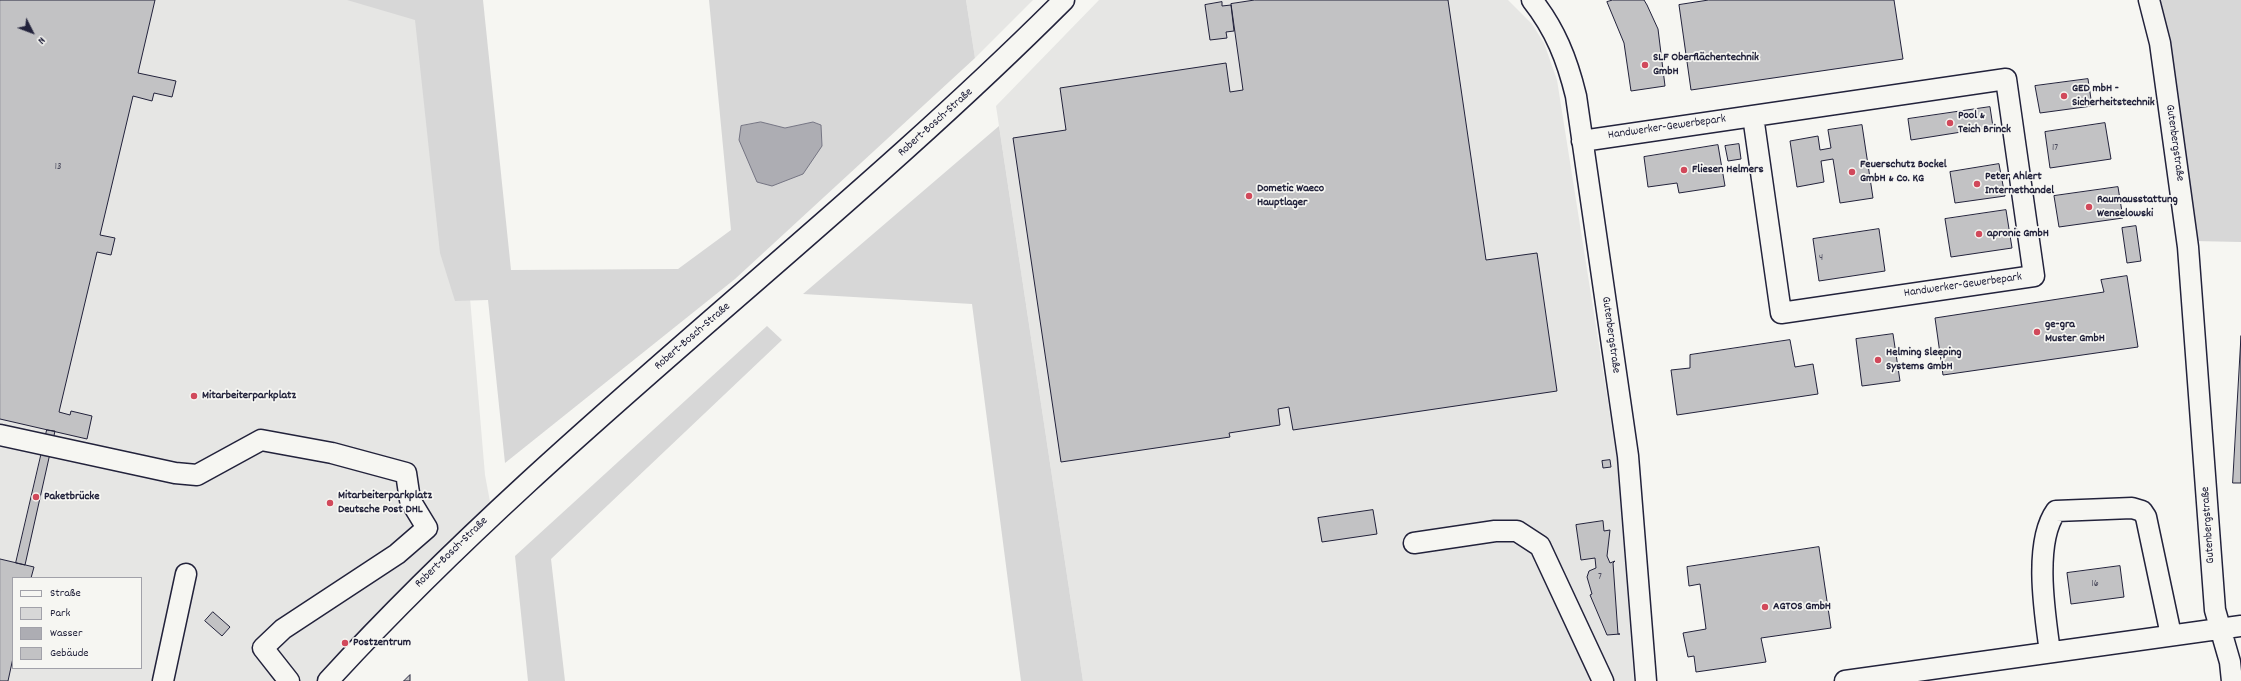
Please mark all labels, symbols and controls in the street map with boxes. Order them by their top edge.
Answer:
north arrow [12,12,52,52]
text: N [33,33,49,47]
place label: SLF Oberflächentechnik GmbH [1653,51,1759,79]
marker: SLF Oberflächentechnik GmbH [1640,60,1650,70]
place label: GED mbH - Sicherheitstechnik [2072,82,2155,110]
street label: Robert-Bosch-Straße [896,86,976,160]
marker: GED mbH - Sicherheitstechnik [2059,91,2069,101]
street label: Gutenbergstraße [2161,104,2187,182]
place label: Pool & Teich Brinck [1958,109,2011,137]
street label: Handwerker-Gewerbepark [1607,113,1727,143]
marker: Pool & Teich Brinck [1945,118,1955,128]
house number: 17 [2052,143,2058,155]
place label: Feuerschutz Bockel GmbH & Co. KG [1860,158,1947,186]
house number: 13 [55,162,61,174]
place label: Fliesen Helmers [1692,163,1764,177]
marker: Fliesen Helmers [1679,165,1689,175]
marker: Feuerschutz Bockel GmbH & Co. KG [1847,167,1857,177]
place label: Peter Ahlert Internethandel [1985,170,2054,198]
marker: Peter Ahlert Internethandel [1972,179,1982,189]
place label: Dometic Waeco Hauptlager [1257,182,1324,210]
marker: Dometic Waeco Hauptlager [1244,191,1254,201]
place label: Raumausstattung Wenselowski [2097,193,2178,221]
marker: Raumausstattung Wenselowski [2084,202,2094,212]
place label: apronic GmbH [1987,227,2049,241]
marker: apronic GmbH [1974,229,1984,239]
house number: 4 [1819,253,1823,265]
street label: Handwerker-Gewerbepark [1903,271,2023,301]
street label: Gutenbergstraße [1597,296,1623,374]
street label: Robert-Bosch-Straße [652,300,734,374]
place label: ge-gra Muster GmbH [2045,318,2105,346]
marker: ge-gra Muster GmbH [2032,327,2042,337]
place label: Helming Sleeping Systems GmbH [1886,346,1962,374]
marker: Helming Sleeping Systems GmbH [1873,355,1883,365]
place label: Mitarbeiterparkplatz [202,389,296,403]
marker: Mitarbeiterparkplatz [189,391,199,401]
street label: Gutenbergstraße [2199,486,2219,564]
place label: Mitarbeiterparkplatz Deutsche Post DHL [338,489,432,517]
place label: Paketbrücke [44,490,100,504]
marker: Paketbrücke [31,492,41,502]
marker: Mitarbeiterparkplatz Deutsche Post DHL [325,498,335,508]
street label: Robert-Bosch-Straße [412,515,492,591]
house number: 7 [1598,572,1602,584]
legend [12,577,142,669]
house number: 16 [2091,579,2099,591]
text: Straße [50,585,81,602]
place label: AGTOS GmbH [1773,600,1831,614]
marker: AGTOS GmbH [1760,602,1770,612]
text: Park [50,605,70,622]
text: Wasser [50,625,82,642]
place label: Postzentrum [353,636,411,650]
marker: Postzentrum [340,638,350,648]
text: Gebäude [50,645,89,662]

